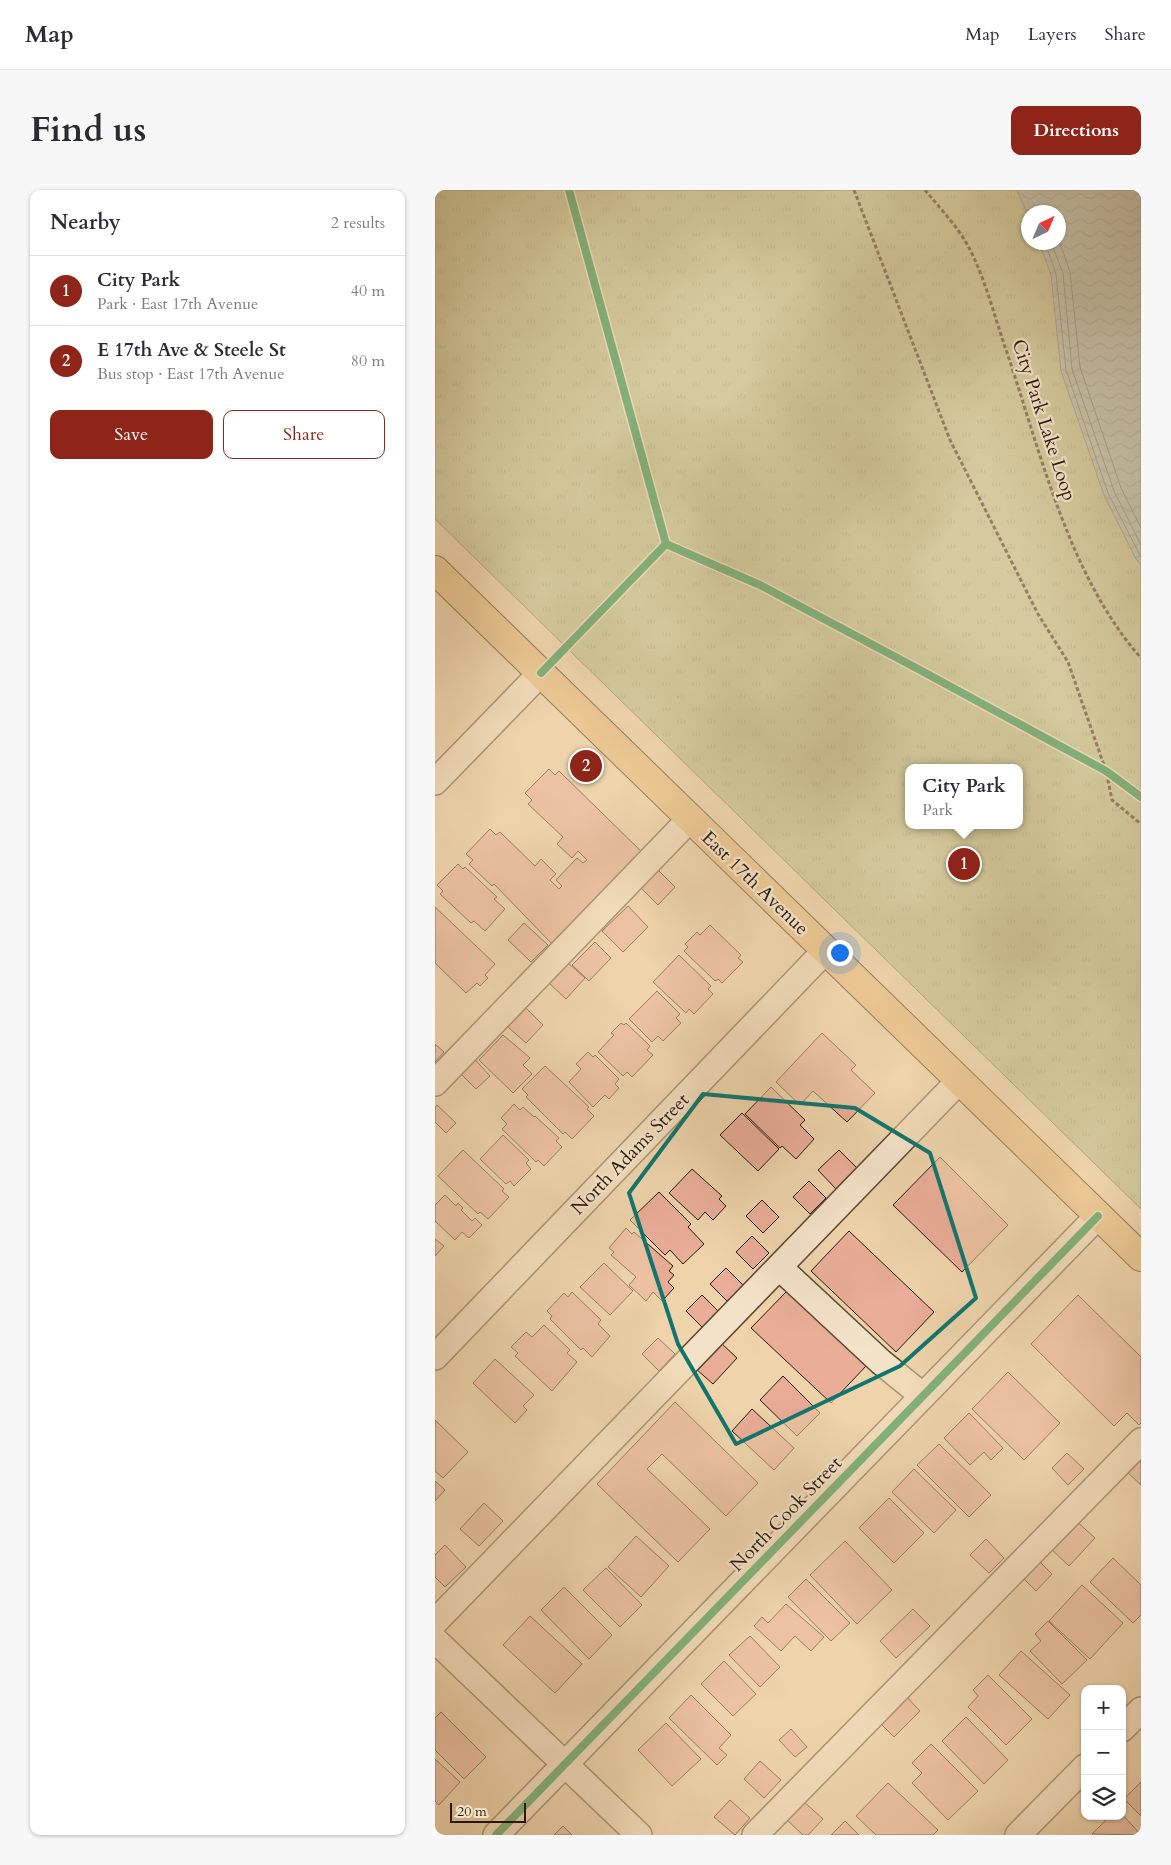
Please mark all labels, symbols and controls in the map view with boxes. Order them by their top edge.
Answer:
text: Map [25,18,74,51]
text: Map [965,22,1000,47]
text: Layers [1028,22,1077,47]
text: Share [1105,22,1146,47]
text: Find us [30,106,146,154]
button: Directions [1011,106,1141,155]
north arrow [1021,205,1066,250]
text: Nearby [50,208,121,237]
text: 2 results [331,212,385,234]
text: City Park [97,267,180,293]
text: 1 [62,280,70,302]
text: 40 m [351,280,385,302]
text: Park · East 17th Avenue [97,293,258,315]
street label: City Park Lake Loop [1006,336,1082,504]
text: E 17th Ave & Steele St [97,337,286,363]
text: 2 [62,350,70,372]
text: 80 m [351,350,385,372]
text: Bus stop · East 17th Avenue [97,363,284,385]
button: Save [50,410,213,459]
button: Share [223,410,385,459]
pin: 2 [570,747,602,785]
popup [905,764,1023,829]
text: City Park [922,773,1006,799]
text: Park [922,799,953,821]
street label: East 17th Avenue [696,825,814,941]
pin: 1 [948,845,980,883]
your location [827,940,853,966]
street label: North Adams Street [565,1087,695,1221]
street label: North Cook Street [724,1451,848,1577]
map controls [1081,1685,1126,1820]
button: + [1081,1685,1126,1730]
button: − [1081,1730,1126,1775]
button: layers [1081,1775,1126,1820]
scale bar [450,1800,526,1823]
text: 20 m [457,1802,487,1821]

